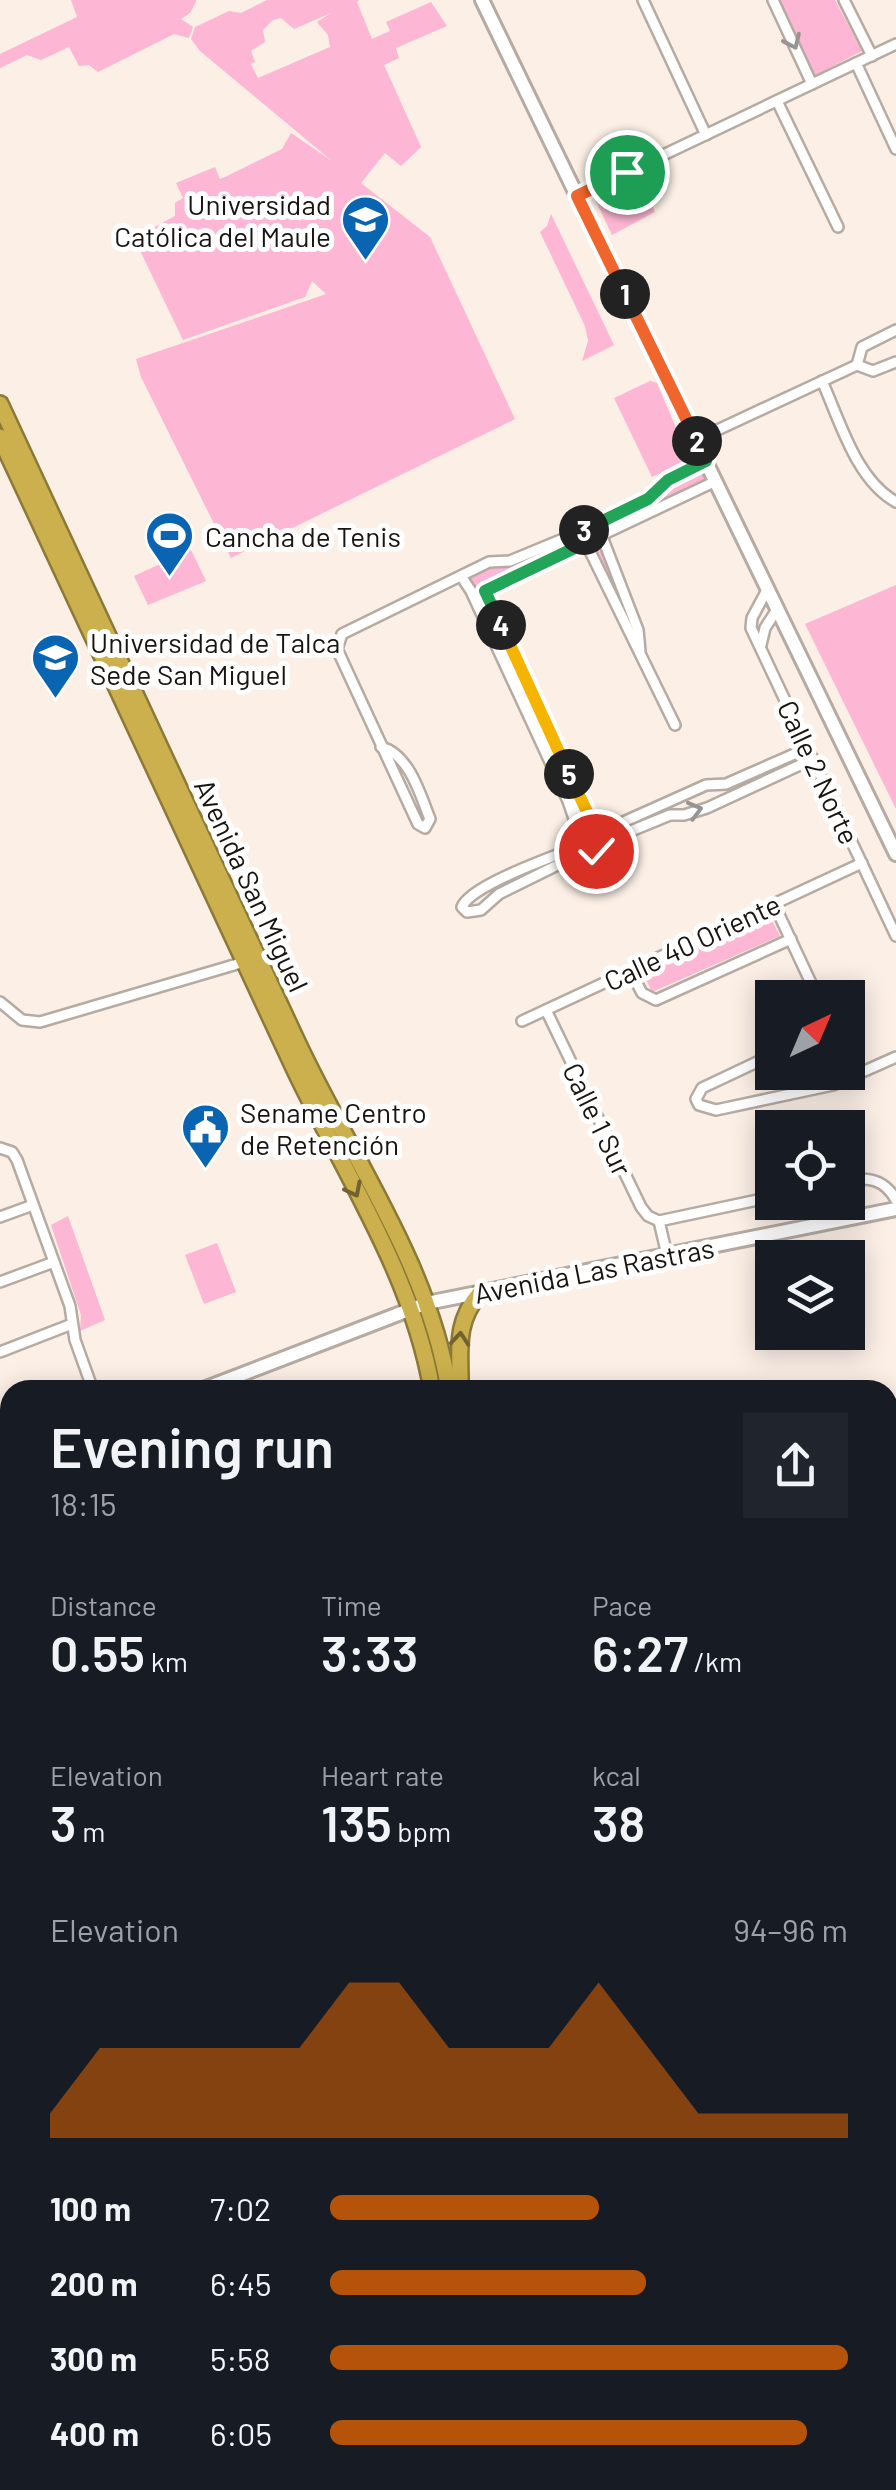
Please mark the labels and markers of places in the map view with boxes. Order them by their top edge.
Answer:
pin [585,130,670,215]
place label: Universidad Católica del Maule [114,187,331,253]
school or university icon: Universidad Católica del Maule [340,194,392,262]
pin: 1 [600,269,650,319]
pin: 2 [672,416,722,466]
pin: 3 [559,505,609,555]
sports icon: Cancha de Tenis [144,510,196,578]
place label: Cancha de Tenis [205,519,401,553]
pin: 4 [476,600,526,650]
place label: Universidad de Talca Sede San Miguel [90,625,340,691]
school or university icon: Universidad de Talca Sede San Miguel [29,632,81,700]
pin: 5 [544,749,594,799]
pin [554,809,639,894]
place label: Sename Centro de Retención [240,1095,427,1161]
public building icon: Sename Centro de Retención [179,1102,231,1170]

